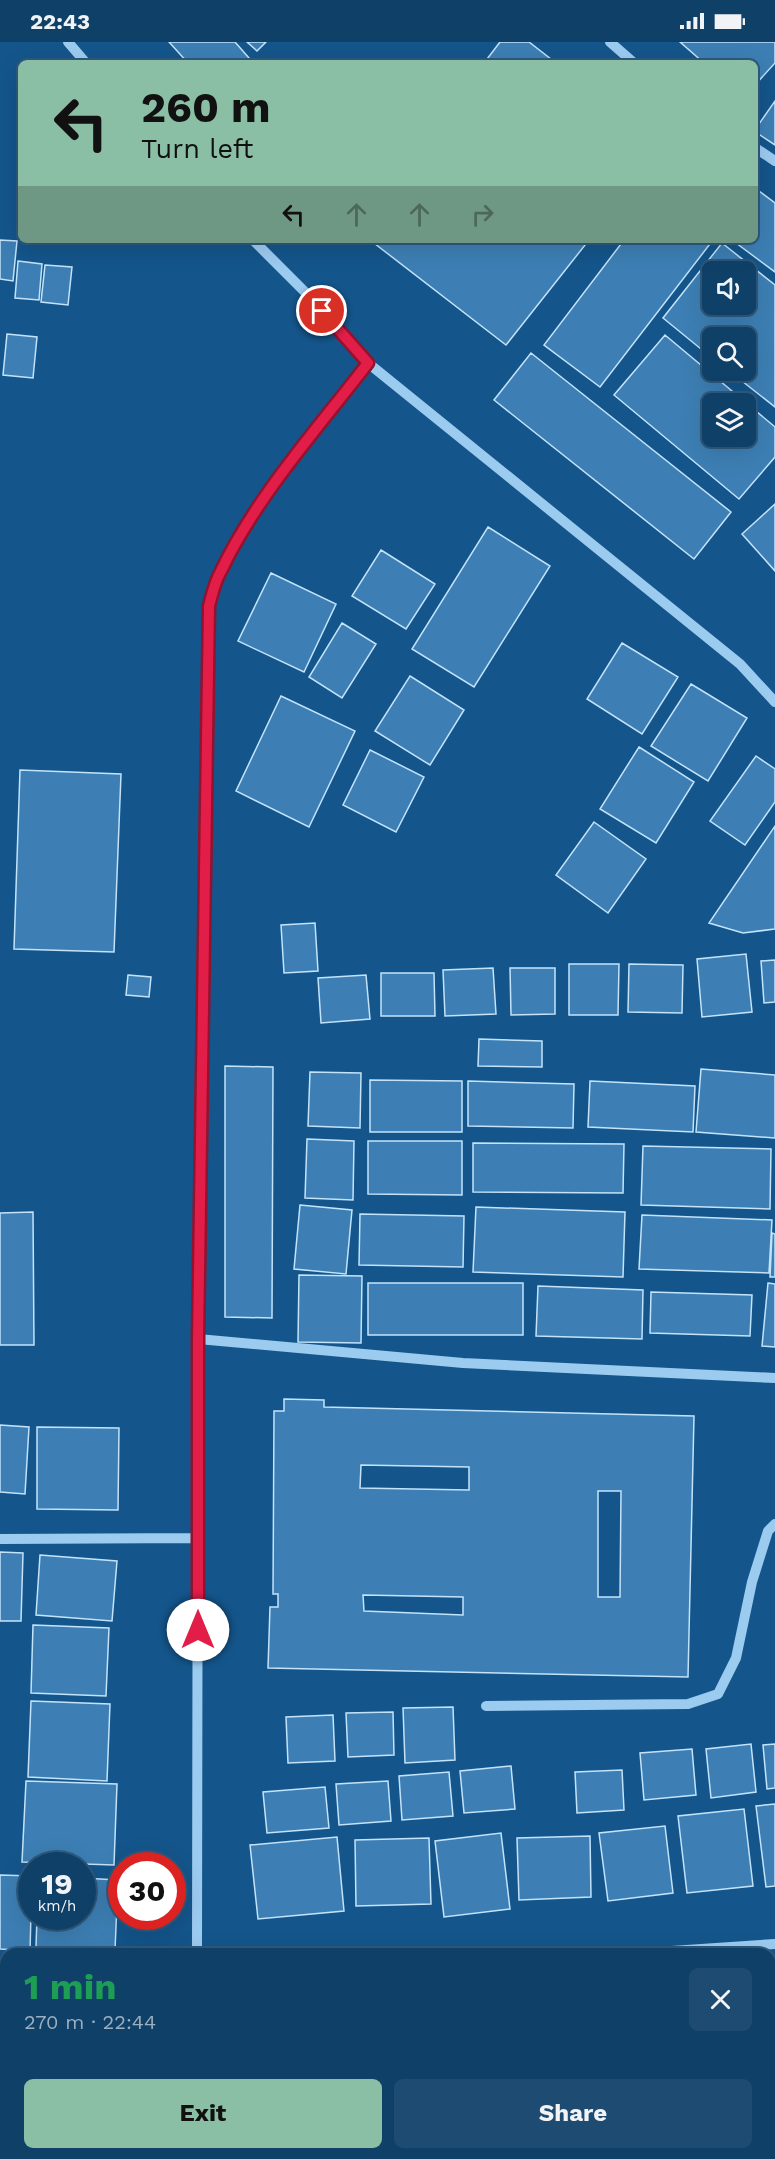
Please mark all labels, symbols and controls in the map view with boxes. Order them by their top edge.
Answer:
text: 22:43 [30,9,90,34]
text: 260 m [141,83,271,132]
icon: left [42,84,120,162]
text: Turn left [141,133,253,165]
icon: left [277,198,310,231]
icon: ahead [340,198,373,231]
icon: ahead [403,198,436,231]
icon: right [466,198,499,231]
map controls [702,261,756,447]
button: sound [702,261,756,315]
pin [296,285,347,336]
icon: arrive [305,294,338,327]
button: search [702,327,756,381]
button: layers [702,393,756,447]
position arrow [166,1598,230,1662]
speed limit sign: 30 [108,1852,186,1930]
text: 19 [41,1866,73,1901]
text: km/h [38,1897,76,1915]
text: 1 min [24,1966,116,2008]
button: close [689,1968,752,2031]
text: 270 m · 22:44 [24,2010,156,2034]
button: Exit [24,2079,382,2148]
button: Share [394,2079,752,2148]

